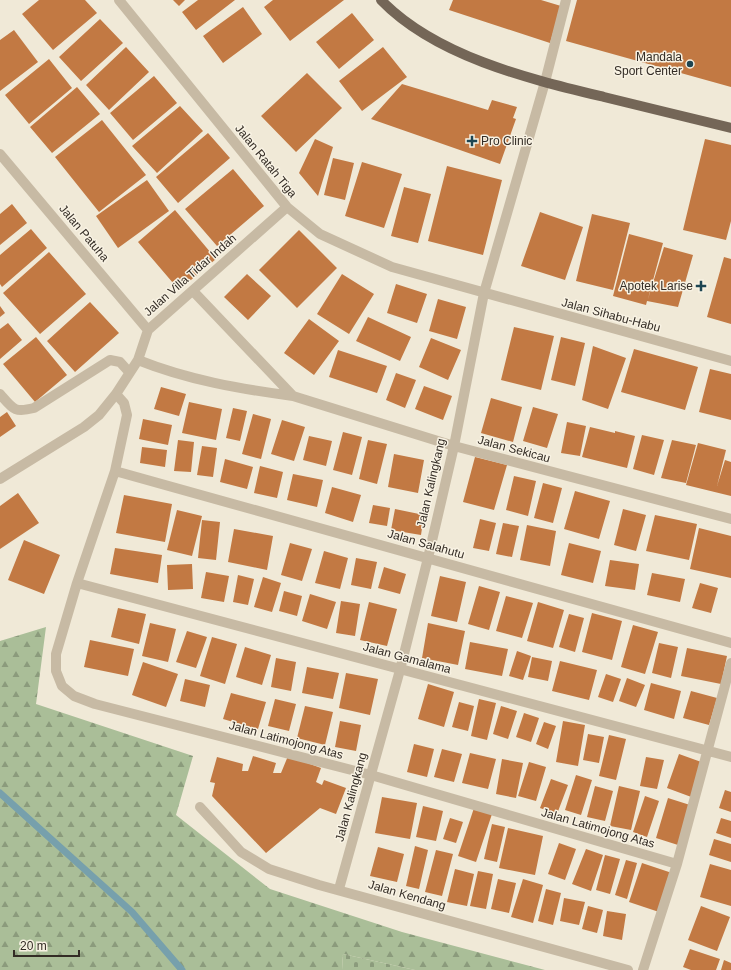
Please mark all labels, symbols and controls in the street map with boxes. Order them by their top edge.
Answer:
place label: Mandala Sport Center [614,50,682,78]
marker: Mandala Sport Center [685,59,695,69]
street label: Jalan Ratah Tiga [232,122,300,201]
place label: Pro Clinic [481,134,532,148]
marker: Pro Clinic [466,135,478,147]
street label: Jalan Patuha [56,202,112,265]
street label: Jalan Villa Tidar Indah [141,231,239,319]
place label: Apotek Larise [620,279,693,293]
marker: Apotek Larise [696,281,706,291]
street label: Jalan Sihabu-Habu [560,295,662,335]
street label: Jalan Sekicau [476,433,552,465]
street label: Jalan Kalingkang [414,437,448,529]
street label: Jalan Salahutu [386,526,466,562]
street label: Jalan Gamalama [361,639,453,677]
street label: Jalan Latimojong Atas [227,718,345,762]
street label: Jalan Kalingkang [332,751,370,843]
street label: Jalan Latimojong Atas [540,805,656,851]
street label: Jalan Kendang [367,877,447,913]
scale bar [14,932,79,958]
text: 20 m [20,939,47,953]

